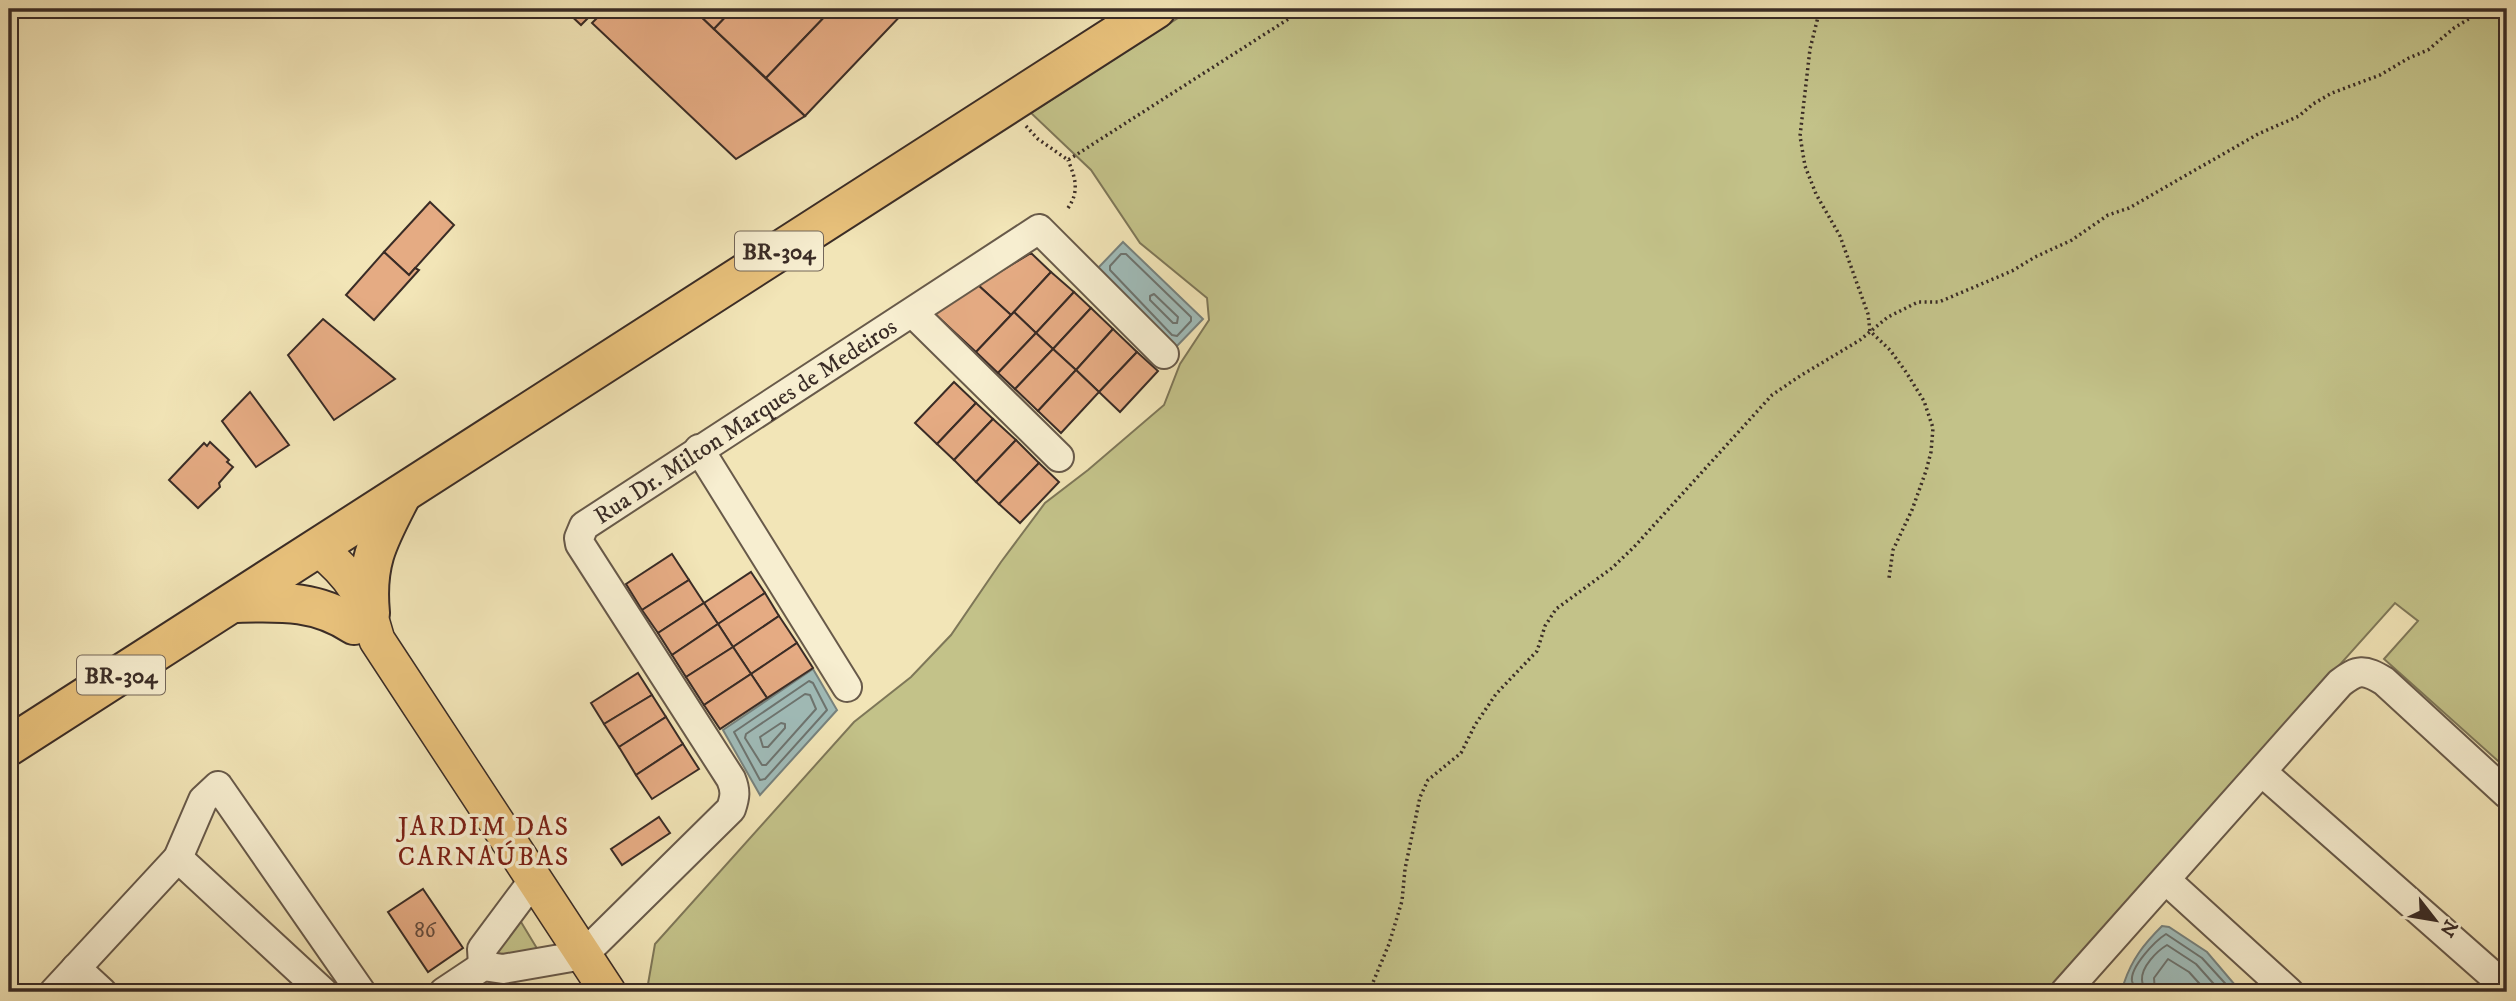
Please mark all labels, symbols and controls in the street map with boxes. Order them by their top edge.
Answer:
road number: BR-304 [735,232,823,270]
street label: Rua Dr. Milton Marques de Medeiros [589,312,903,531]
road number: BR-304 [77,656,165,694]
district label: JARDIM DAS CARNAÚBAS [396,811,570,874]
north arrow [2400,886,2470,956]
text: N [2434,915,2462,941]
house number: 86 [414,918,437,944]

